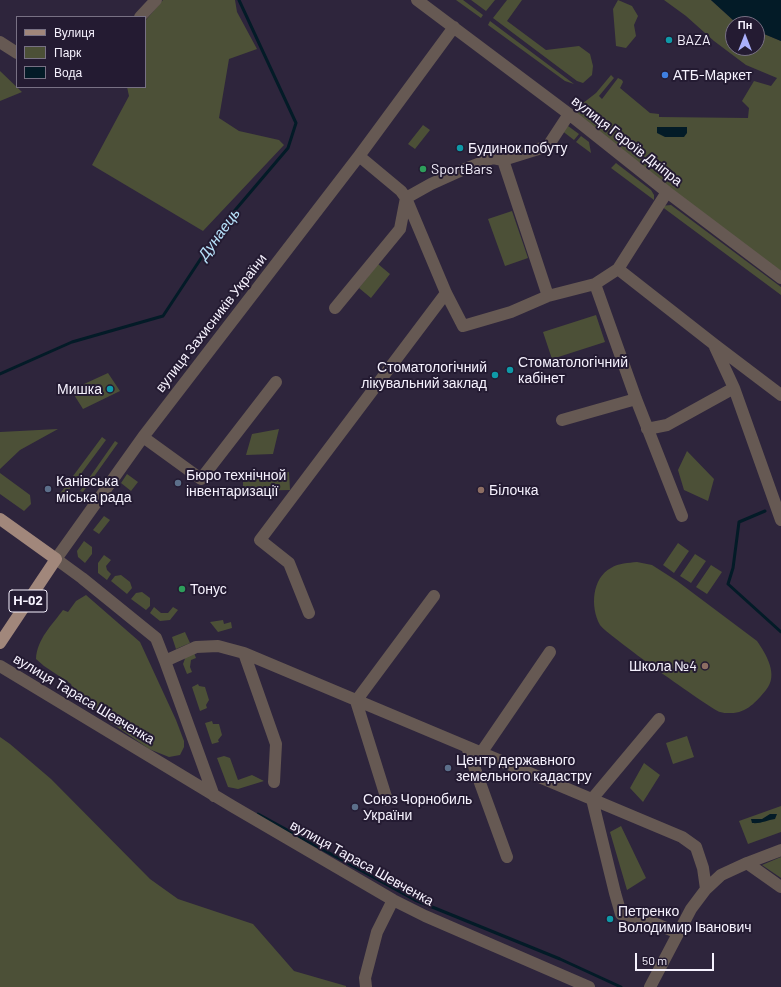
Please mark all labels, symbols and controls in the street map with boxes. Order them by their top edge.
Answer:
legend [16,16,146,88]
north arrow [725,16,765,56]
text: Пн [738,18,752,31]
text: Вулиця [54,25,95,39]
place label: BAZA [677,32,710,48]
marker: BAZA [664,35,674,45]
text: Парк [54,45,81,59]
text: Вода [54,65,82,79]
place label: АТБ-Маркет [673,67,752,83]
marker: АТБ-Маркет [660,70,670,80]
street label: вулиця Героїв Дніпра [568,93,686,189]
place label: Будинок побуту [468,140,567,156]
marker: Будинок побуту [455,143,465,153]
place label: SportBars [431,161,492,177]
marker: SportBars [418,164,428,174]
water label: Дунаець [194,205,244,263]
street label: вулиця Захисників України [152,251,270,395]
place label: Стоматологічний кабінет [518,354,628,386]
place label: Стоматологічний лікувальний заклад [361,359,487,392]
marker: Стоматологічний кабінет [505,365,515,375]
marker: Стоматологічний лікувальний заклад [490,370,500,380]
place label: Мишка [57,381,102,397]
marker: Мишка [105,384,115,394]
place label: Бюро технічной інвентаризації [186,467,286,500]
place label: Канівська міська рада [56,473,132,506]
marker: Бюро технічной інвентаризації [173,478,183,488]
place label: Білочка [489,482,539,498]
marker: Канівська міська рада [43,484,53,494]
marker: Білочка [476,485,486,495]
place label: Тонус [190,581,227,597]
marker: Тонус [177,584,187,594]
road number: Н-02 [9,590,47,612]
street label: вулиця Тараса Шевченка [10,650,158,748]
place label: Школа №4 [629,658,697,674]
marker: Школа №4 [700,661,710,671]
place label: Центр державного земельного кадастру [456,752,592,784]
marker: Центр державного земельного кадастру [443,763,453,773]
place label: Союз Чорнобиль України [363,791,472,824]
marker: Союз Чорнобиль України [350,802,360,812]
street label: вулиця Тараса Шевченка [287,816,437,910]
place label: Петренко Володимир Іванович [618,903,752,936]
marker: Петренко Володимир Іванович [605,914,615,924]
scale bar [637,945,716,971]
text: 50 m [642,953,667,967]

